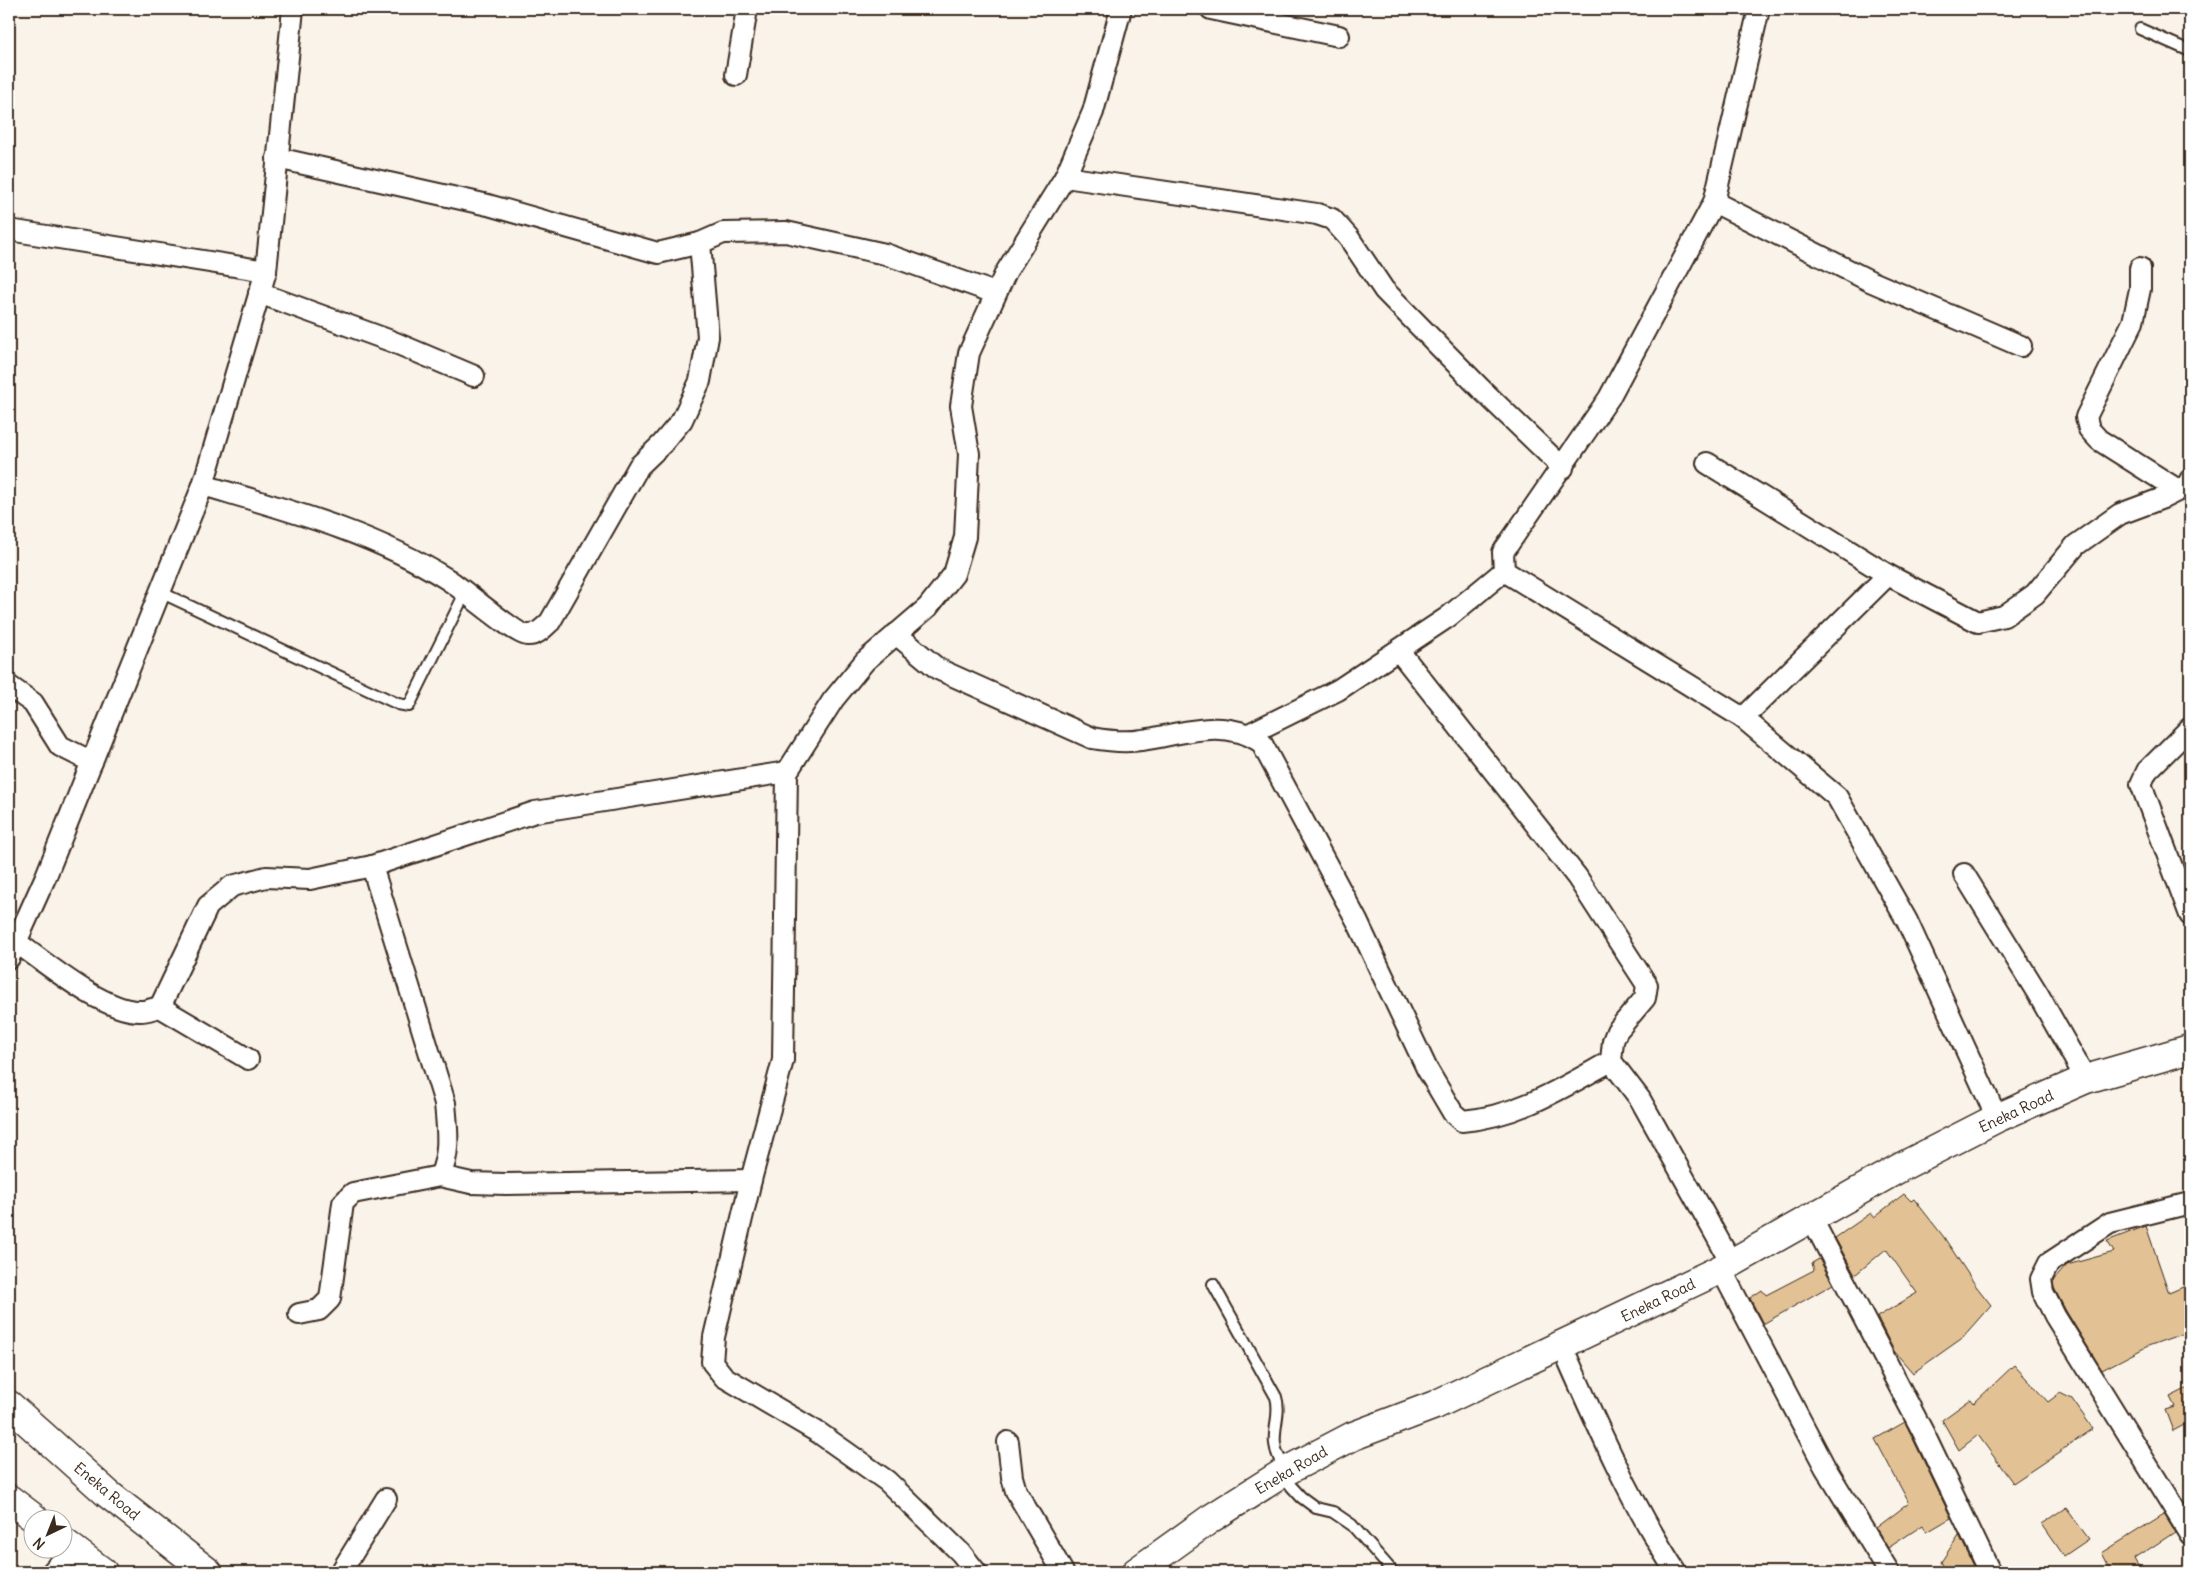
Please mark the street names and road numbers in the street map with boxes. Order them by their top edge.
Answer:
street label: Eneka Road [1976,1085,2057,1137]
street label: Eneka Road [1618,1274,1698,1326]
street label: Eneka Road [1251,1442,1331,1498]
street label: Eneka Road [70,1458,144,1524]

